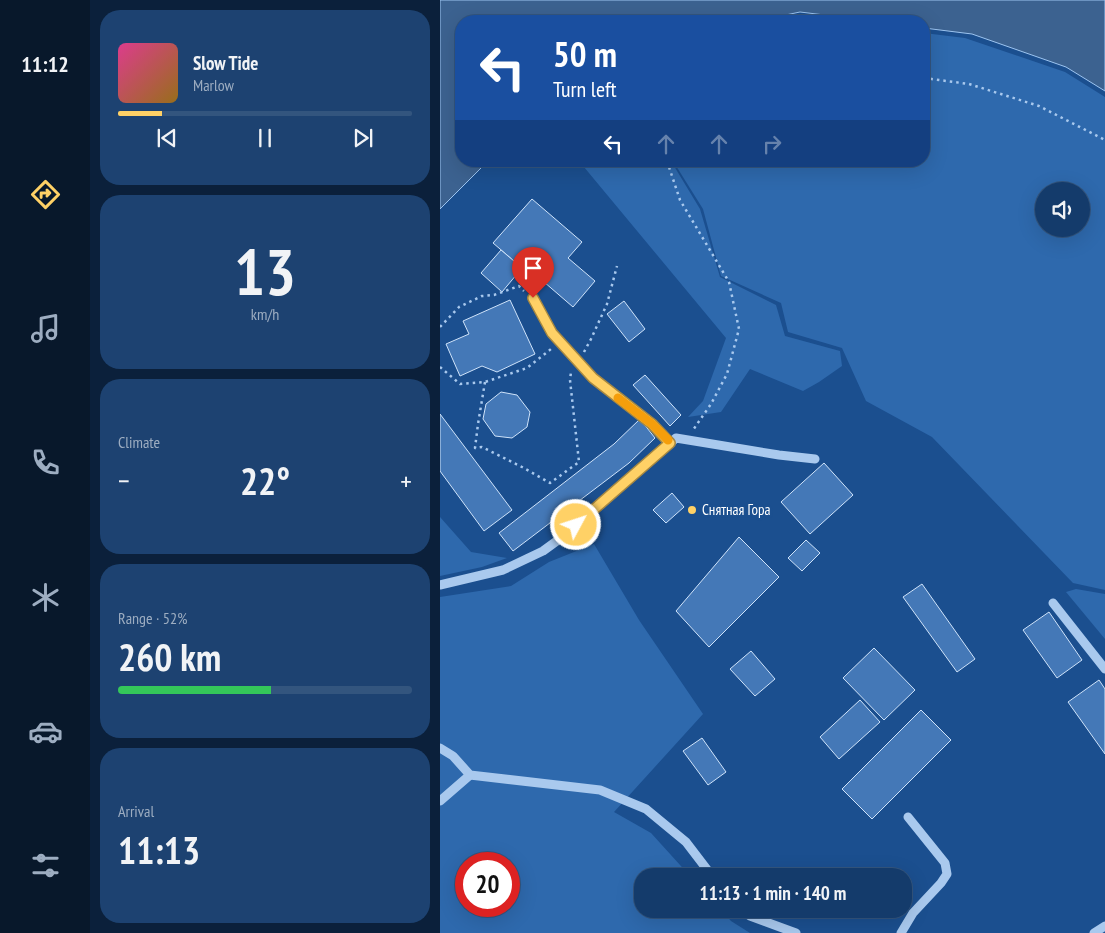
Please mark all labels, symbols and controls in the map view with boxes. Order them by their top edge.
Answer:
text: 50 m [553,31,617,77]
icon: left [470,35,535,100]
text: 11:12 [21,50,69,78]
text: Slow Tide [193,51,258,75]
text: Marlow [193,75,234,95]
text: Turn left [553,75,617,103]
icon: previous [153,124,181,152]
icon: pause [251,124,279,152]
icon: next [349,124,377,152]
icon: left [599,130,627,158]
icon: ahead [652,130,680,158]
icon: ahead [705,130,733,158]
icon: right [758,130,786,158]
icon: directions [28,177,63,212]
map controls [1035,182,1090,237]
button: sound [1035,182,1090,237]
text: 13 [234,229,296,313]
pin [512,247,554,298]
icon: arrive [519,254,547,282]
text: km/h [251,304,279,324]
icon: music [28,311,63,346]
text: Climate [118,432,160,452]
icon: phone [28,445,63,480]
text: 22° [240,456,290,505]
text: − [118,462,130,499]
text: + [400,462,412,499]
position arrow [549,498,601,550]
place label: Снятная Гора [702,500,771,519]
marker: Снятная Гора [686,504,698,516]
icon: climate [28,580,63,615]
text: Range · 52% [118,608,187,628]
text: 260 km [118,632,221,681]
icon: car [28,714,63,749]
text: Arrival [118,801,154,821]
text: 11:13 [118,825,200,874]
icon: filters [28,848,63,883]
speed limit sign: 20 [455,852,520,917]
text: 11:13 · 1 min · 140 m [700,881,846,905]

